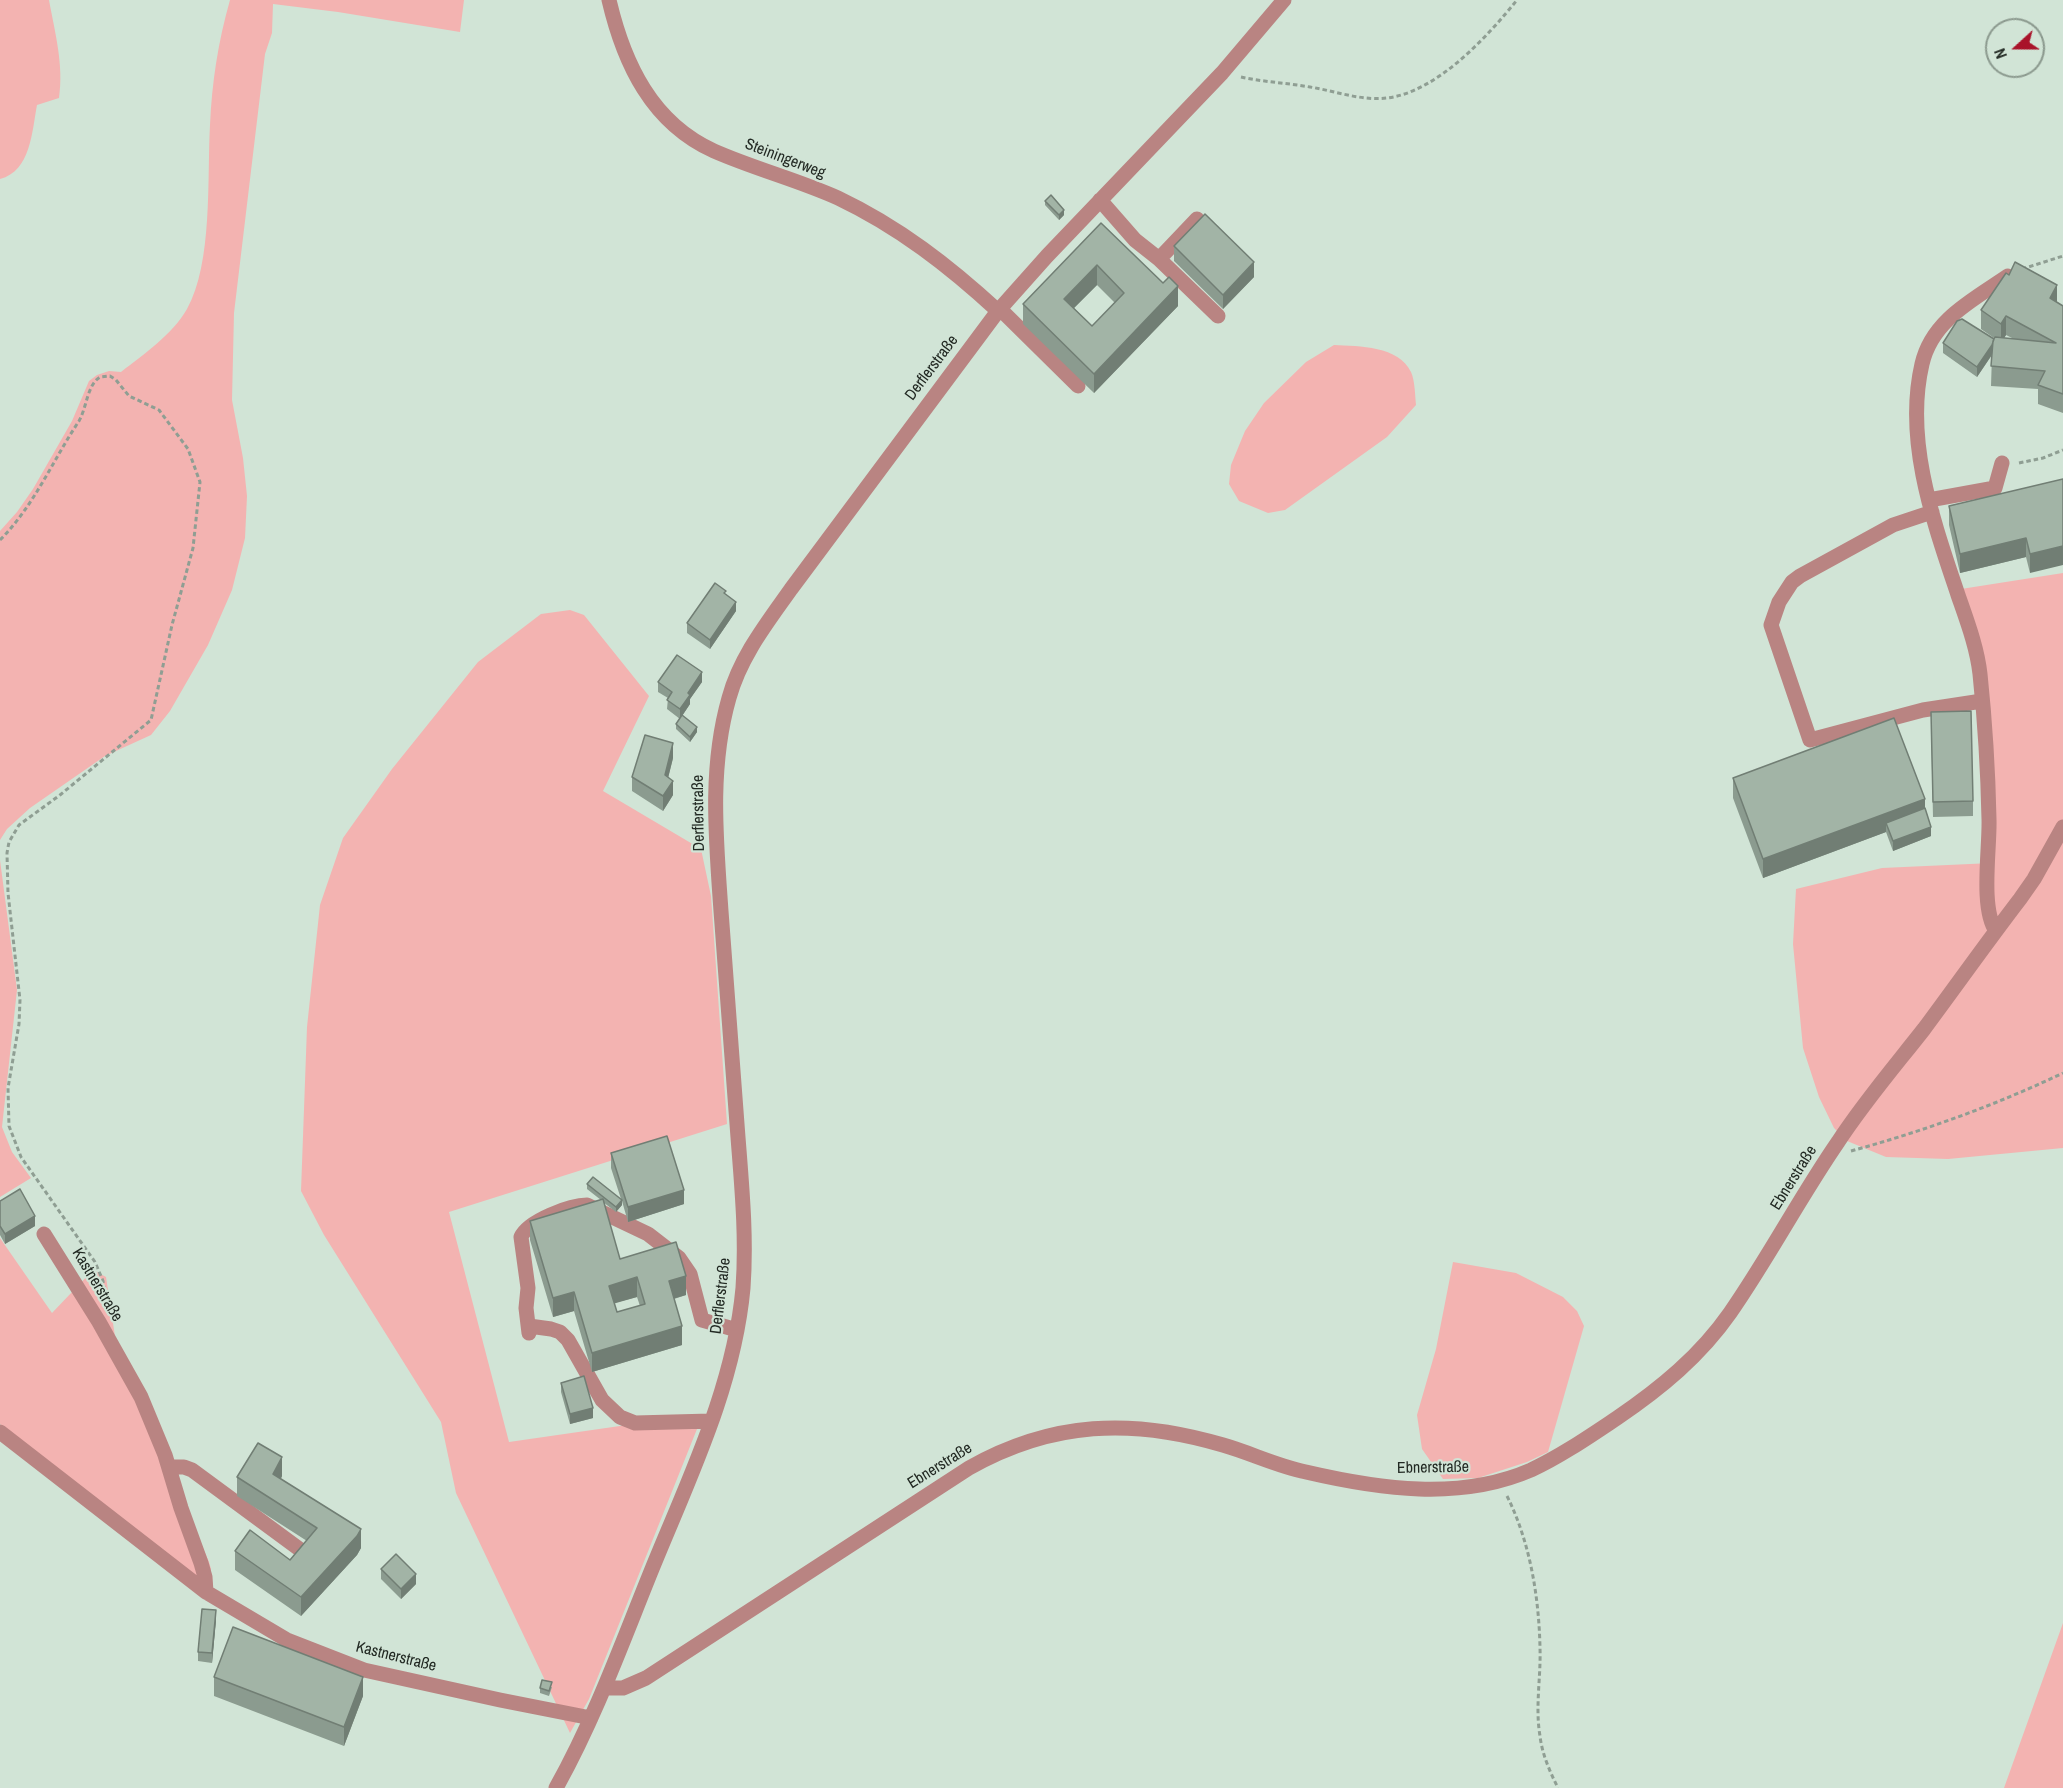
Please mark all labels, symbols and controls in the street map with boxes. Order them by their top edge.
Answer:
north arrow [1985,18,2045,78]
text: N [1988,45,2012,62]
street label: Steiningerweg [742,135,828,183]
street label: Derflerstraße [901,332,963,404]
street label: Derflerstraße [689,775,709,851]
street label: Ebnerstraße [1767,1142,1821,1214]
street label: Kastnerstraße [68,1245,126,1325]
street label: Derflerstraße [707,1257,735,1335]
street label: Ebnerstraße [904,1439,976,1493]
street label: Ebnerstraße [1397,1458,1469,1478]
street label: Kastnerstraße [354,1638,438,1676]

